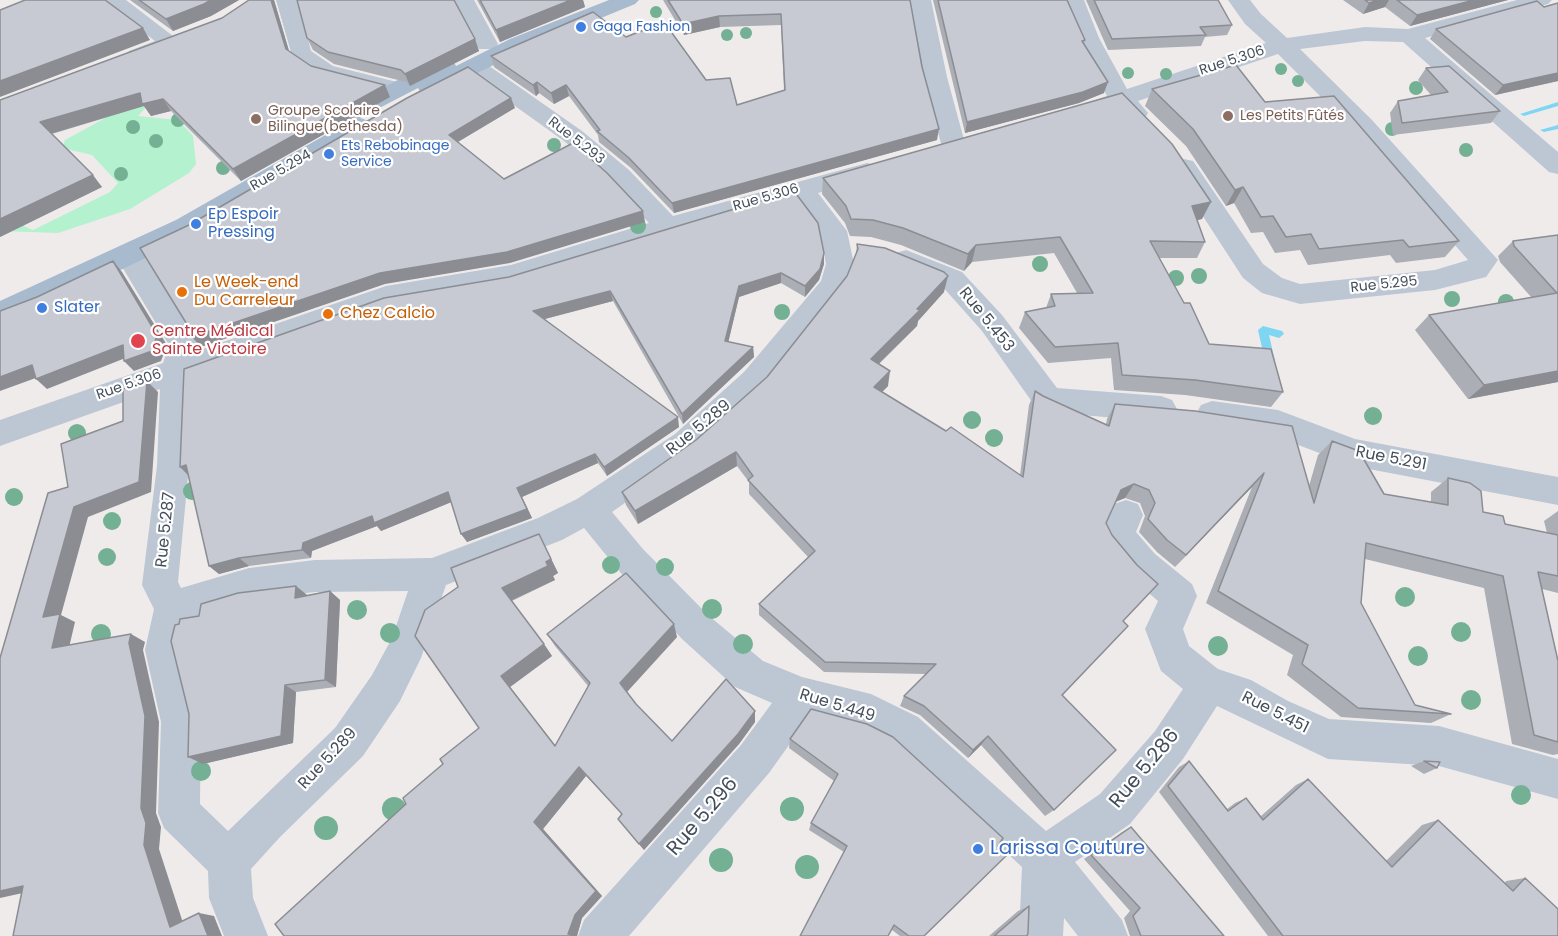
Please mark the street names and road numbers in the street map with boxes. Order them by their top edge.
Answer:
street label: Rue 5.306 [1197,43,1267,79]
street label: Rue 5.293 [545,114,607,168]
street label: Rue 5.294 [248,147,314,195]
street label: Rue 5.306 [731,181,801,215]
street label: Rue 5.295 [1350,273,1418,297]
street label: Rue 5.453 [954,284,1018,356]
street label: Rue 5.306 [94,366,164,404]
street label: Rue 5.289 [663,396,735,460]
street label: Rue 5.291 [1354,443,1428,475]
street label: Rue 5.287 [153,491,179,569]
street label: Rue 5.449 [797,685,877,727]
street label: Rue 5.451 [1238,688,1312,738]
street label: Rue 5.289 [295,724,361,794]
street label: Rue 5.286 [1105,724,1185,814]
street label: Rue 5.296 [662,773,744,861]

